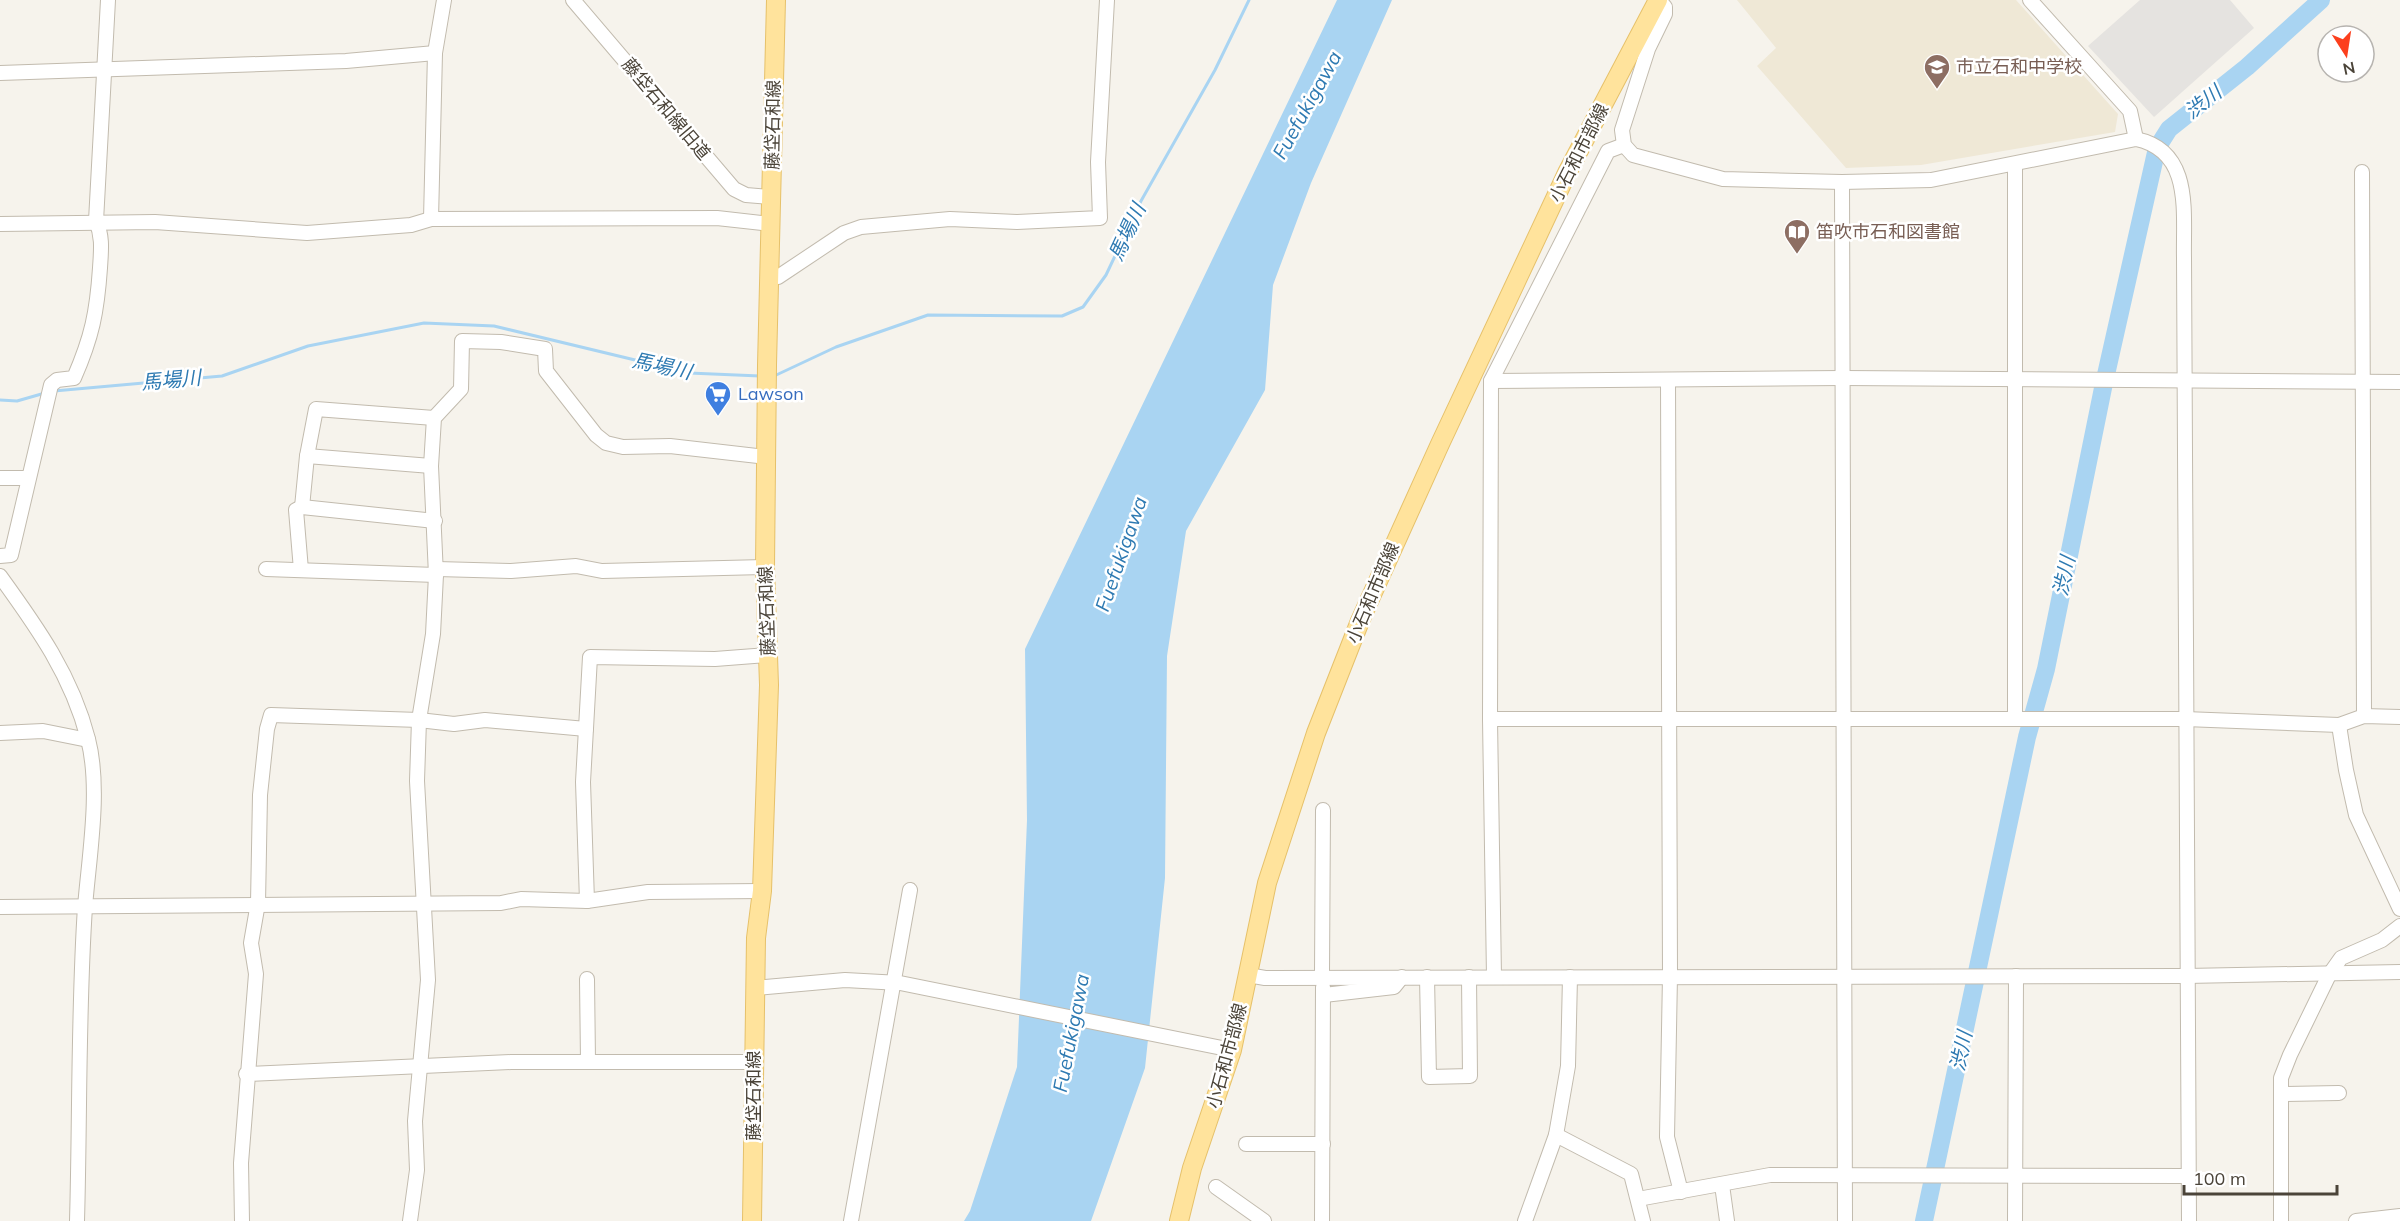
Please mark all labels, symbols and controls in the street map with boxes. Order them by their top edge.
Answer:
north arrow [2316,24,2376,84]
water label: Fuefukigawa [1267,46,1347,163]
school or university icon: 市立石和中学校 [1922,52,1952,90]
street label: 藤垈石和線旧道 [617,53,716,164]
place label: 市立石和中学校 [1956,55,2082,78]
text: N [2341,58,2357,80]
water label: 渋川 [2179,78,2228,124]
street label: 藤垈石和線 [760,80,785,170]
street label: 小石和市部線 [1544,99,1613,206]
water label: 馬場川 [1103,198,1151,264]
library icon: 笛吹市石和図書館 [1782,217,1812,255]
place label: 笛吹市石和図書館 [1816,220,1960,243]
water label: 馬場川 [630,347,696,384]
water label: 馬場川 [140,364,204,395]
supermarket icon: Lawson [703,379,733,417]
place label: Lawson [738,382,804,405]
water label: Fuefukigawa [1089,493,1152,615]
street label: 小石和市部線 [1341,539,1404,647]
water label: 渋川 [2047,552,2080,598]
street label: 藤垈石和線 [753,566,780,656]
water label: Fuefukigawa [1047,972,1094,1094]
street label: 小石和市部線 [1201,1001,1252,1111]
water label: 渋川 [1944,1027,1977,1073]
street label: 藤垈石和線 [742,1051,765,1141]
scale bar [2184,1158,2337,1196]
text: 100 m [2193,1167,2246,1190]

